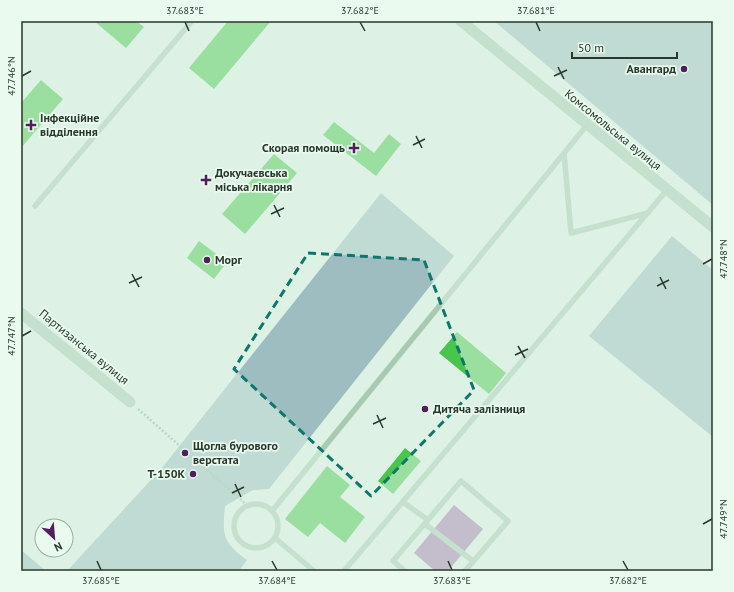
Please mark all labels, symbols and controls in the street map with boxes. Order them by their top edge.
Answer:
text: 37.683°E [166,4,204,17]
text: 37.682°E [341,4,379,17]
text: 37.681°E [517,4,555,17]
scale bar [572,34,677,60]
text: 50 m [578,40,604,55]
text: 47.746°N [5,56,18,96]
place label: Авангард [627,61,676,76]
marker: Авангард [679,64,689,74]
street label: Комсомольська вулиця [562,86,665,173]
place label: Інфекційне відділення [40,110,99,139]
marker: Інфекційне відділення [25,119,37,131]
place label: Скорая помощь [262,140,345,155]
marker: Скорая помощь [348,142,360,154]
place label: Докучаєвська міська лікарня [215,165,292,194]
marker: Докучаєвська міська лікарня [200,174,212,186]
text: 47.748°N [717,239,730,279]
place label: Морг [215,252,243,267]
marker: Морг [202,255,212,265]
street label: Партизанська вулиця [36,306,132,387]
text: 47.747°N [5,316,18,356]
place label: Дитяча залізниця [433,401,525,416]
marker: Дитяча залізниця [420,404,430,414]
place label: Щогла бурового верстата [193,438,278,467]
marker: Щогла бурового верстата [180,448,190,458]
place label: Т-150К [148,466,186,481]
marker: Т-150К [188,469,198,479]
text: 47.749°N [717,499,730,539]
north arrow [34,518,74,558]
text: N [52,539,65,555]
text: 37.685°E [82,574,120,587]
text: 37.684°E [258,574,296,587]
text: 37.683°E [433,574,471,587]
text: 37.682°E [609,574,647,587]

